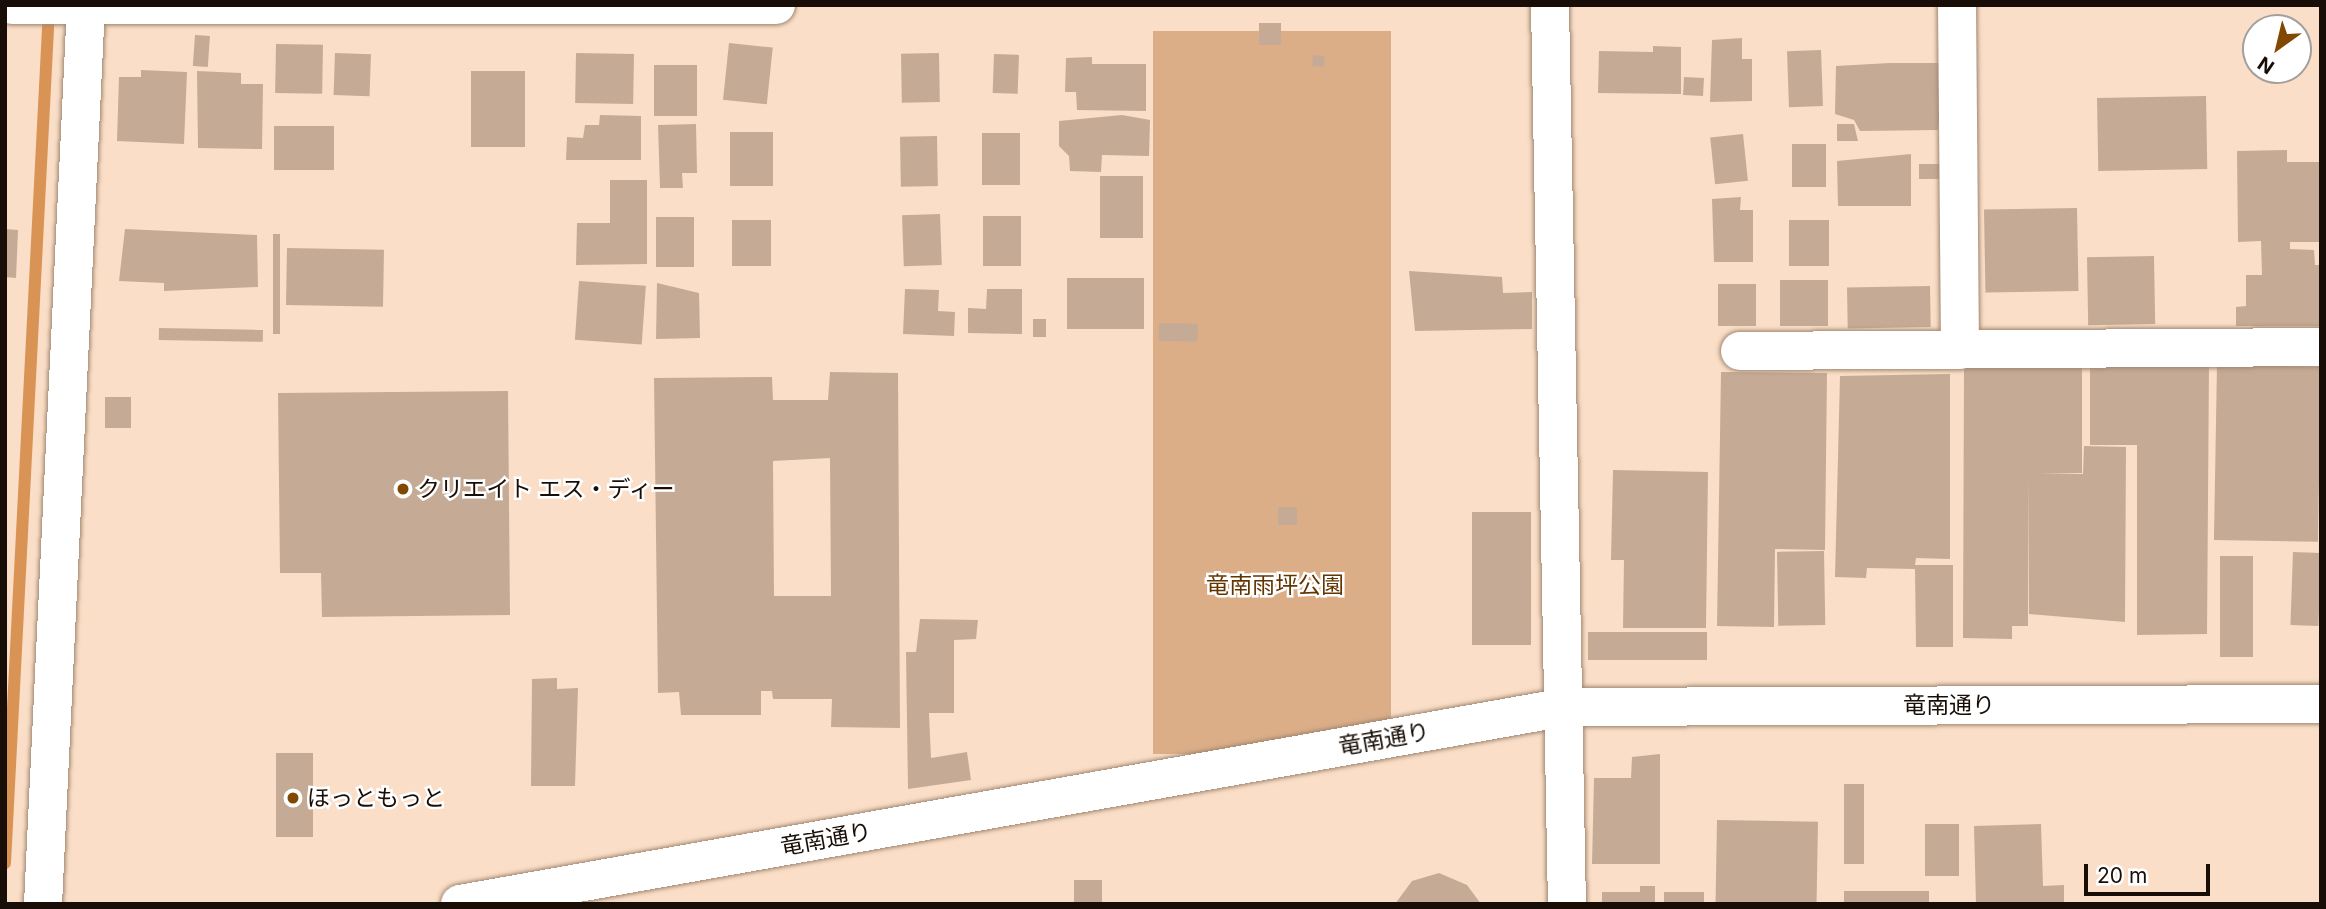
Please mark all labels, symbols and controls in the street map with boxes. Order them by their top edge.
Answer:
north arrow [2242,14,2312,84]
text: N [2254,52,2279,79]
place label: クリエイト エス・ディー [417,475,676,503]
marker: クリエイト エス・ディー [395,481,411,497]
park label: 竜南雨坪公園 [1206,571,1344,599]
street label: 竜南通り [1903,691,1995,719]
street label: 竜南通り [1336,717,1432,761]
place label: ほっともっと [307,784,445,812]
marker: ほっともっと [285,790,301,806]
street label: 竜南通り [778,817,874,861]
scale bar [2088,850,2214,894]
text: 20 m [2097,863,2147,888]

